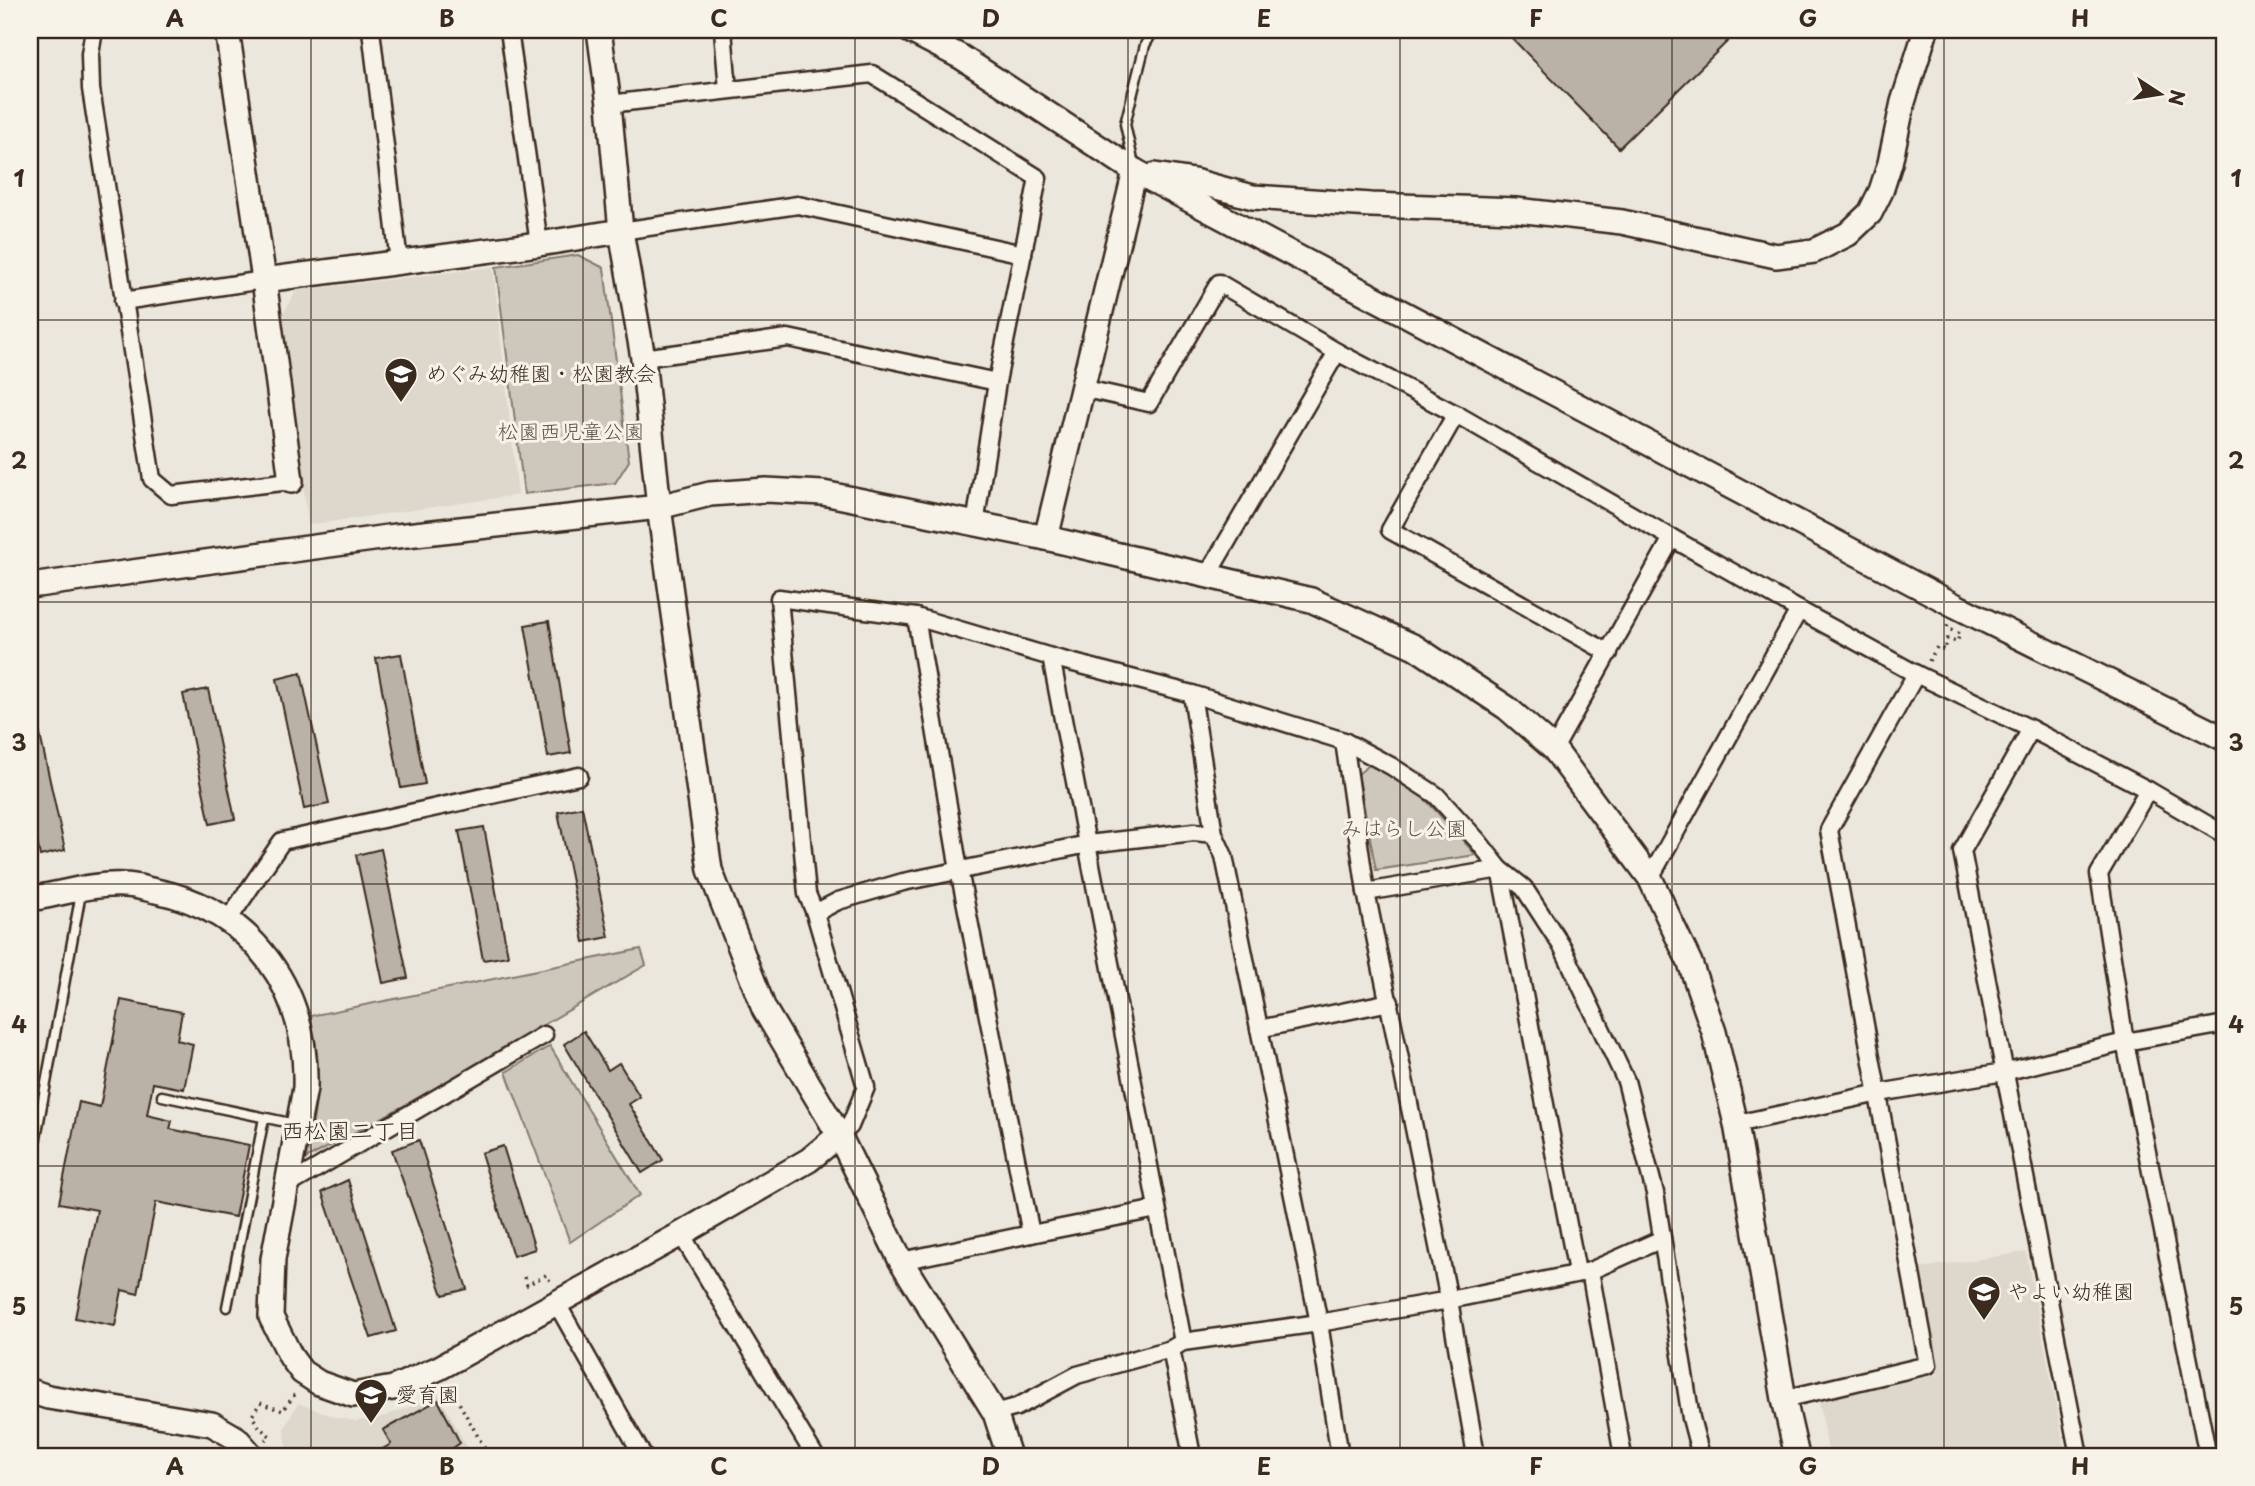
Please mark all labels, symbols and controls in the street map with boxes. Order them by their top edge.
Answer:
text: A [166,0,184,35]
text: B [439,0,455,35]
text: C [710,0,728,35]
text: D [982,0,1000,35]
text: E [1257,0,1271,35]
text: F [1529,0,1543,35]
text: G [1799,0,1817,35]
text: H [2071,0,2089,35]
north arrow [2126,60,2196,130]
text: N [2162,87,2193,108]
text: 1 [14,160,25,195]
text: 1 [2231,160,2242,195]
school or university icon: めぐみ幼稚園・松園教会 [382,355,420,404]
place label: めぐみ幼稚園・松園教会 [426,356,656,388]
park label: 松園西児童公園 [498,414,645,446]
text: 2 [11,442,27,477]
text: 2 [2228,442,2244,477]
text: 3 [11,724,27,759]
text: 3 [2228,724,2244,759]
park label: みはらし公園 [1341,811,1467,843]
text: 4 [11,1006,27,1041]
text: 4 [2228,1006,2244,1041]
district label: 西松園二丁目 [281,1112,419,1147]
school or university icon: やよい幼稚園 [1965,1273,2003,1322]
place label: やよい幼稚園 [2008,1274,2134,1306]
text: 5 [12,1288,26,1323]
text: 5 [2229,1288,2243,1323]
school or university icon: 愛育園 [352,1376,390,1425]
place label: 愛育園 [396,1377,459,1409]
text: A [166,1448,184,1483]
text: B [439,1448,455,1483]
text: C [710,1448,728,1483]
text: D [982,1448,1000,1483]
text: E [1257,1448,1271,1483]
text: F [1529,1448,1543,1483]
text: G [1799,1448,1817,1483]
text: H [2071,1448,2089,1483]

